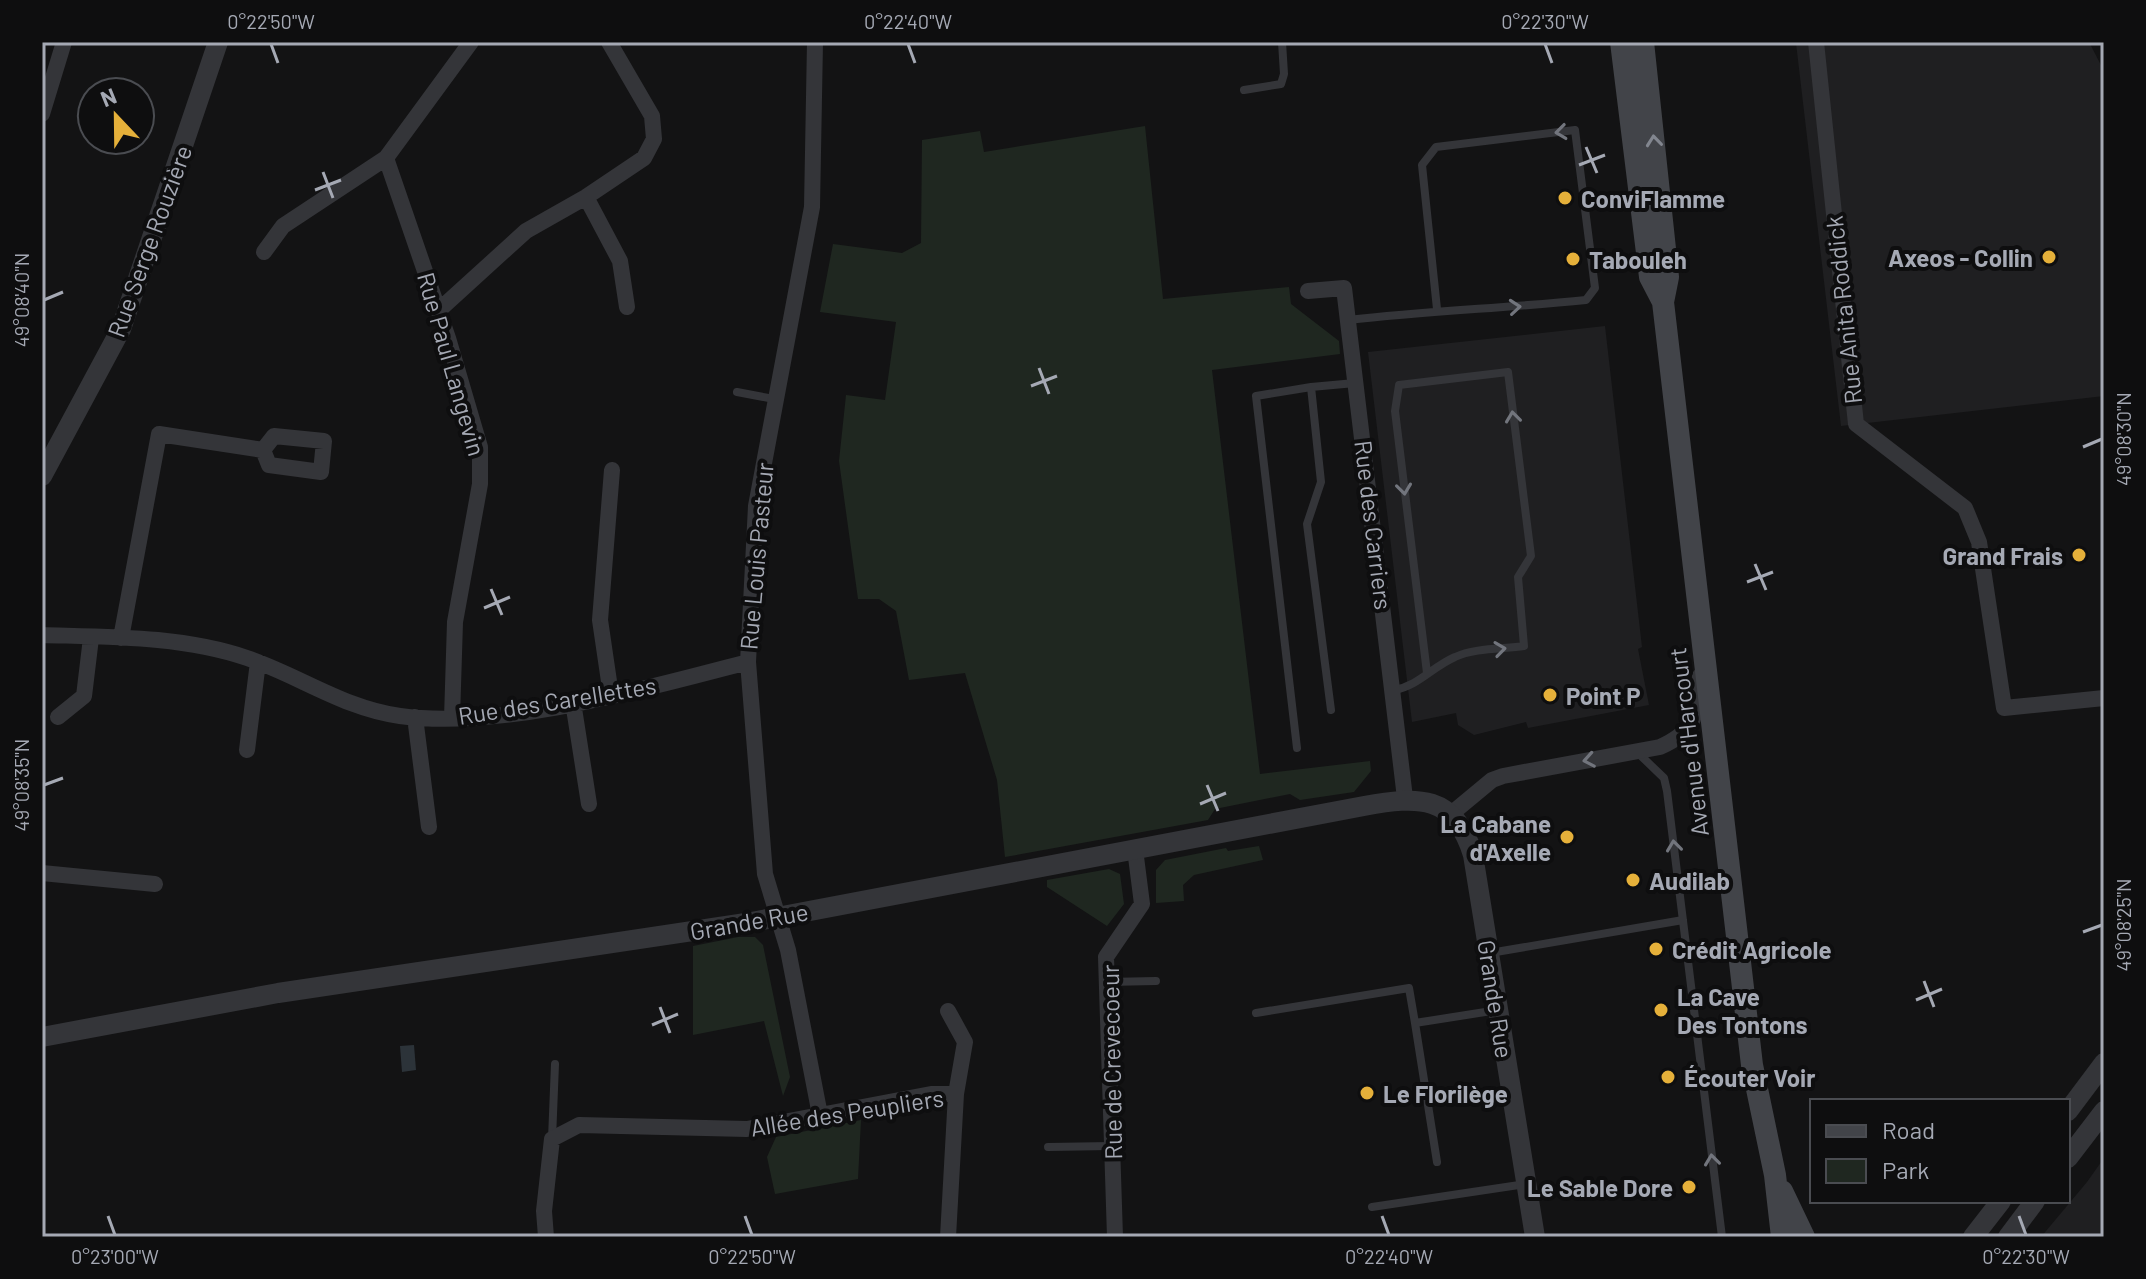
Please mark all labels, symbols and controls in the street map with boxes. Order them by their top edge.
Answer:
text: 0°22'50"W [227,9,315,33]
text: 0°22'40"W [864,9,952,33]
text: 0°22'30"W [1501,9,1589,33]
north arrow [76,76,156,156]
text: N [96,82,120,111]
one-way arrow [1555,123,1568,140]
one-way arrow [1645,134,1662,147]
street label: Rue Serge Rouzière [101,141,197,341]
place label: ConviFlamme [1581,184,1725,213]
marker: ConviFlamme [1556,189,1574,207]
street label: Rue Anita Roddick [1819,214,1867,406]
place label: Axeos - Collin [1888,243,2033,272]
place label: Tabouleh [1589,245,1687,274]
marker: Axeos - Collin [2040,248,2058,266]
marker: Tabouleh [1564,250,1582,268]
text: 49°08'40"N [9,253,33,347]
street label: Rue Paul Langevin [412,269,492,459]
one-way arrow [1509,299,1522,316]
text: 49°08'30"N [2111,392,2135,486]
one-way arrow [1505,410,1522,423]
street label: Rue des Carriers [1349,439,1399,611]
street label: Rue Louis Pasteur [733,461,779,651]
one-way arrow [1396,483,1413,496]
place label: Grand Frais [1943,541,2063,570]
marker: Grand Frais [2070,546,2088,564]
one-way arrow [1493,641,1506,658]
street label: Avenue d'Harcourt [1662,646,1714,838]
street label: Rue des Carellettes [456,670,658,730]
place label: Point P [1566,681,1641,710]
marker: Point P [1541,686,1559,704]
text: 49°08'35"N [9,739,33,831]
one-way arrow [1582,751,1595,768]
place label: La Cabane d'Axelle [1440,809,1551,866]
marker: La Cabane d'Axelle [1558,828,1576,846]
one-way arrow [1665,839,1682,852]
place label: Audilab [1649,866,1730,895]
marker: Audilab [1624,871,1642,889]
text: 49°08'25"N [2111,878,2135,972]
street label: Grande Rue [688,896,810,946]
place label: Crédit Agricole [1672,935,1831,964]
street label: Grande Rue [1472,938,1520,1060]
marker: Crédit Agricole [1647,940,1665,958]
street label: Rue de Crevecoeur [1095,964,1127,1160]
place label: La Cave Des Tontons [1677,982,1808,1039]
marker: La Cave Des Tontons [1652,1001,1670,1019]
place label: Écouter Voir [1684,1063,1815,1092]
marker: Écouter Voir [1659,1068,1677,1086]
place label: Le Florilège [1383,1079,1508,1108]
street label: Allée des Peupliers [748,1082,946,1142]
marker: Le Florilège [1358,1084,1376,1102]
legend [1810,1099,2070,1203]
text: Road [1882,1115,1935,1144]
one-way arrow [1704,1153,1721,1166]
text: Park [1882,1155,1929,1184]
place label: Le Sable Dore [1527,1173,1673,1202]
marker: Le Sable Dore [1680,1178,1698,1196]
text: 0°23'00"W [71,1244,159,1268]
text: 0°22'50"W [708,1244,796,1268]
text: 0°22'40"W [1345,1244,1433,1268]
text: 0°22'30"W [1982,1244,2070,1268]

